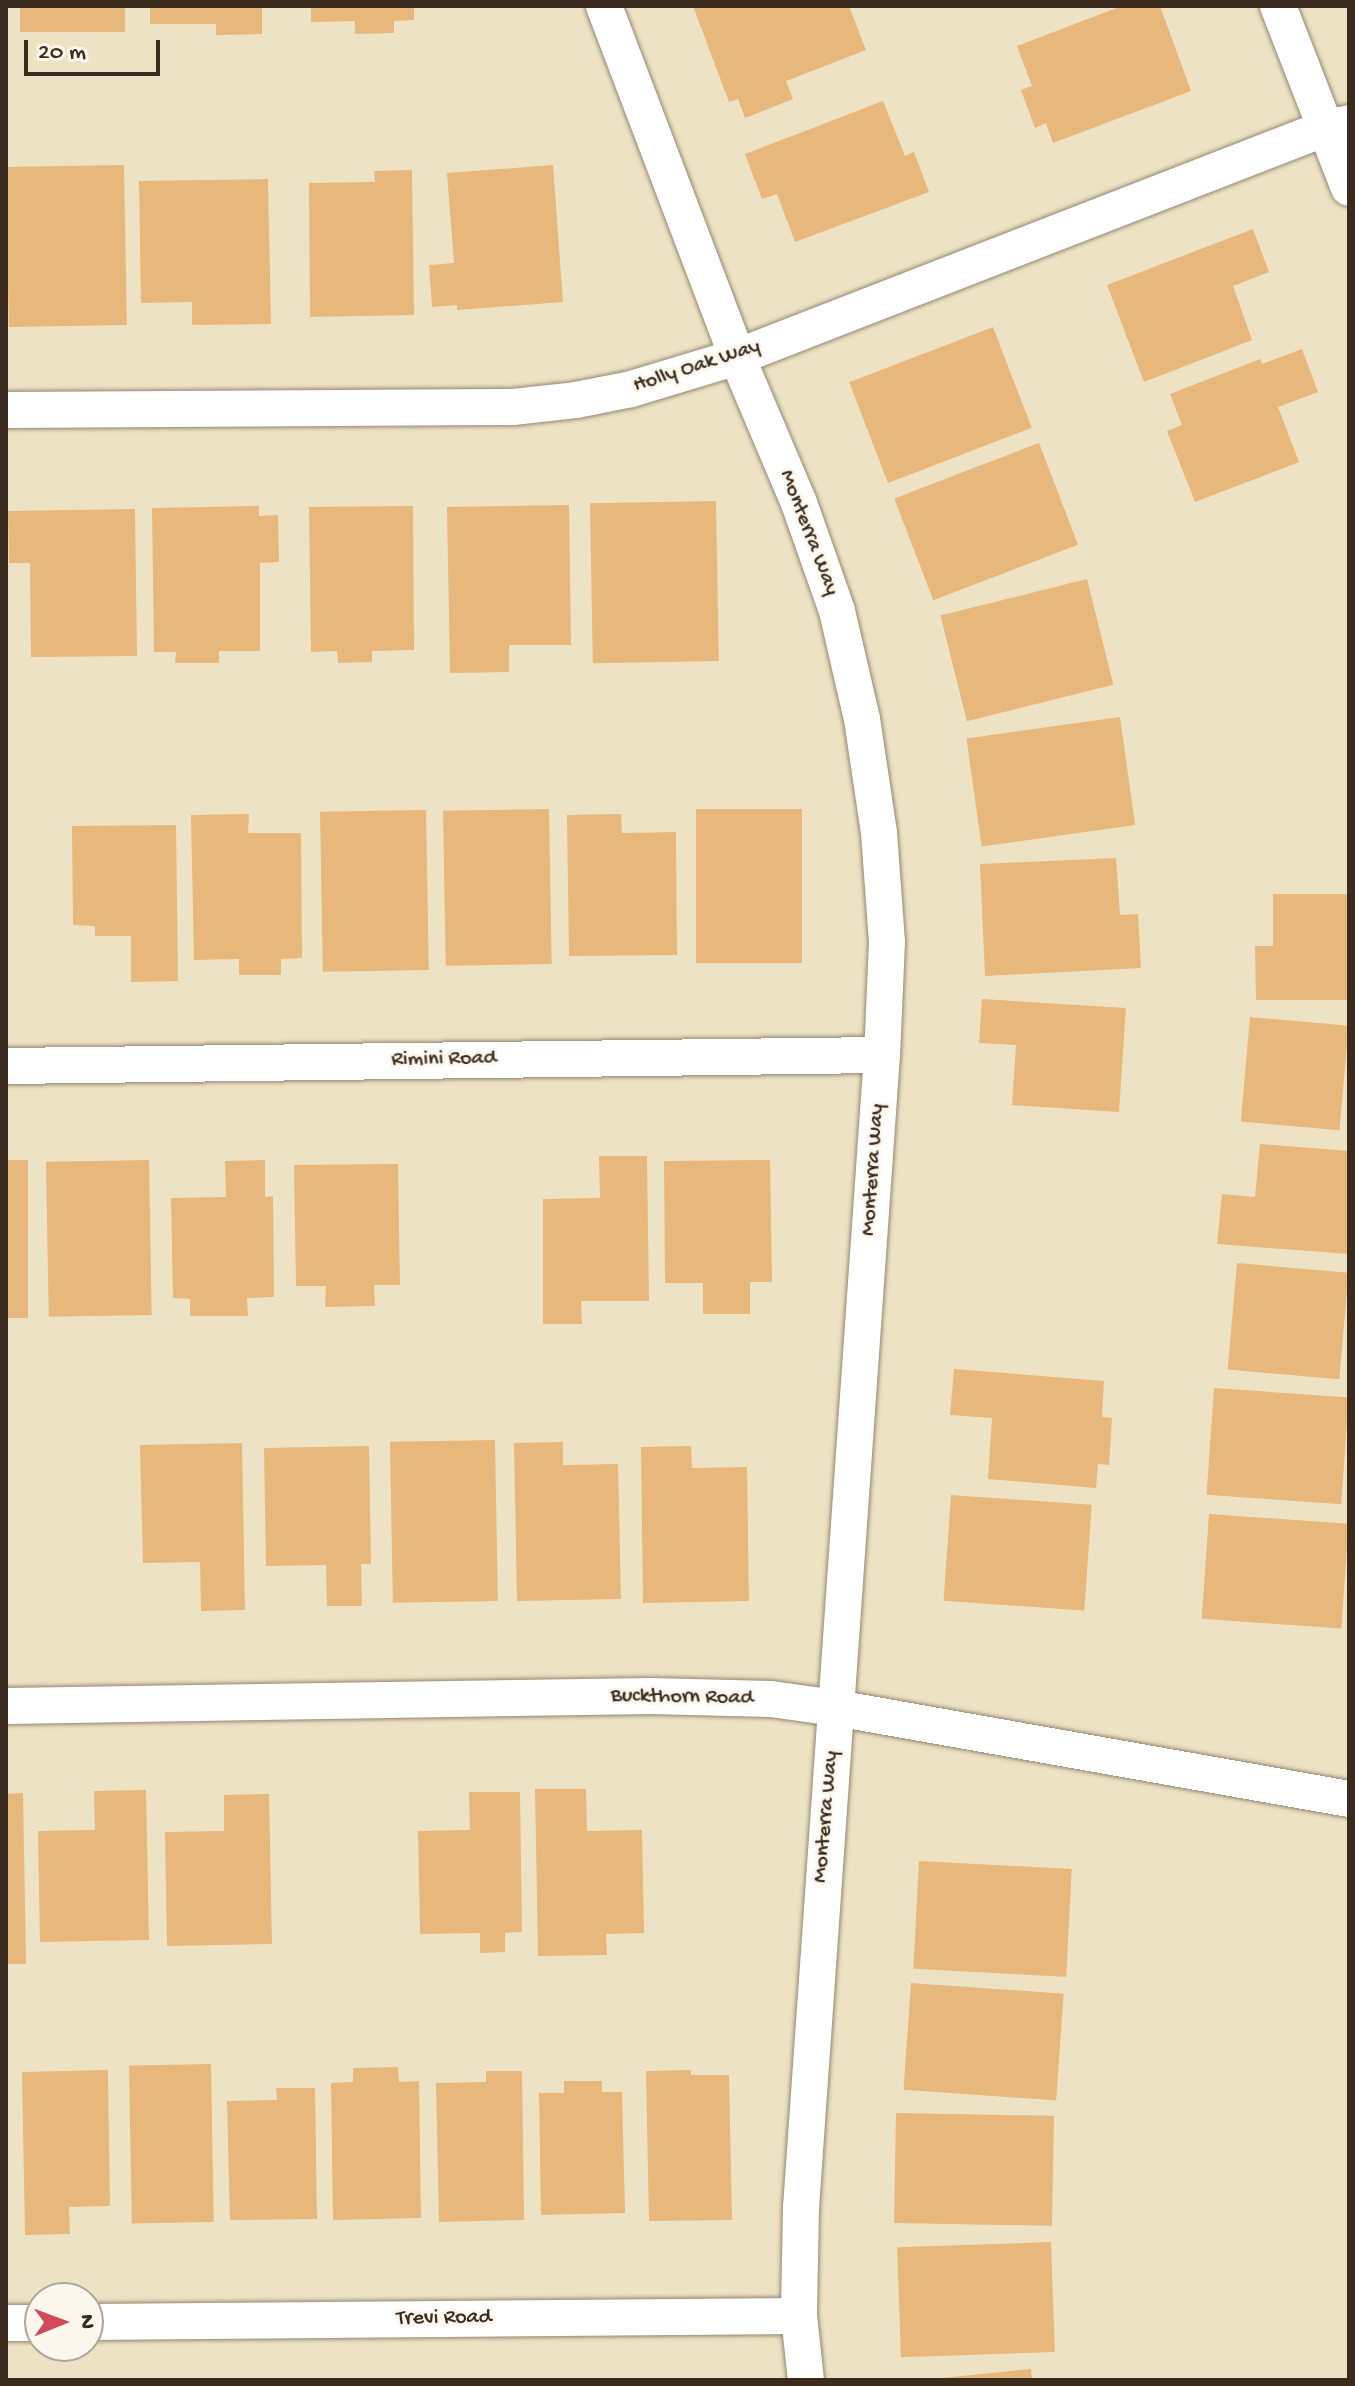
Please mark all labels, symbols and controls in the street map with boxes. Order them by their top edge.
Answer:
scale bar [28,24,164,74]
text: 20 m [38,39,86,68]
street label: Holly Oak Way [630,334,764,400]
street label: Monterra Way [772,467,844,599]
street label: Rimini Road [391,1046,497,1074]
street label: Monterra Way [856,1103,892,1237]
street label: Buckthorn Road [610,1684,754,1712]
street label: Monterra Way [808,1750,846,1884]
north arrow [24,2282,104,2362]
street label: Trevi Road [396,2305,492,2333]
text: N [73,2314,99,2329]

